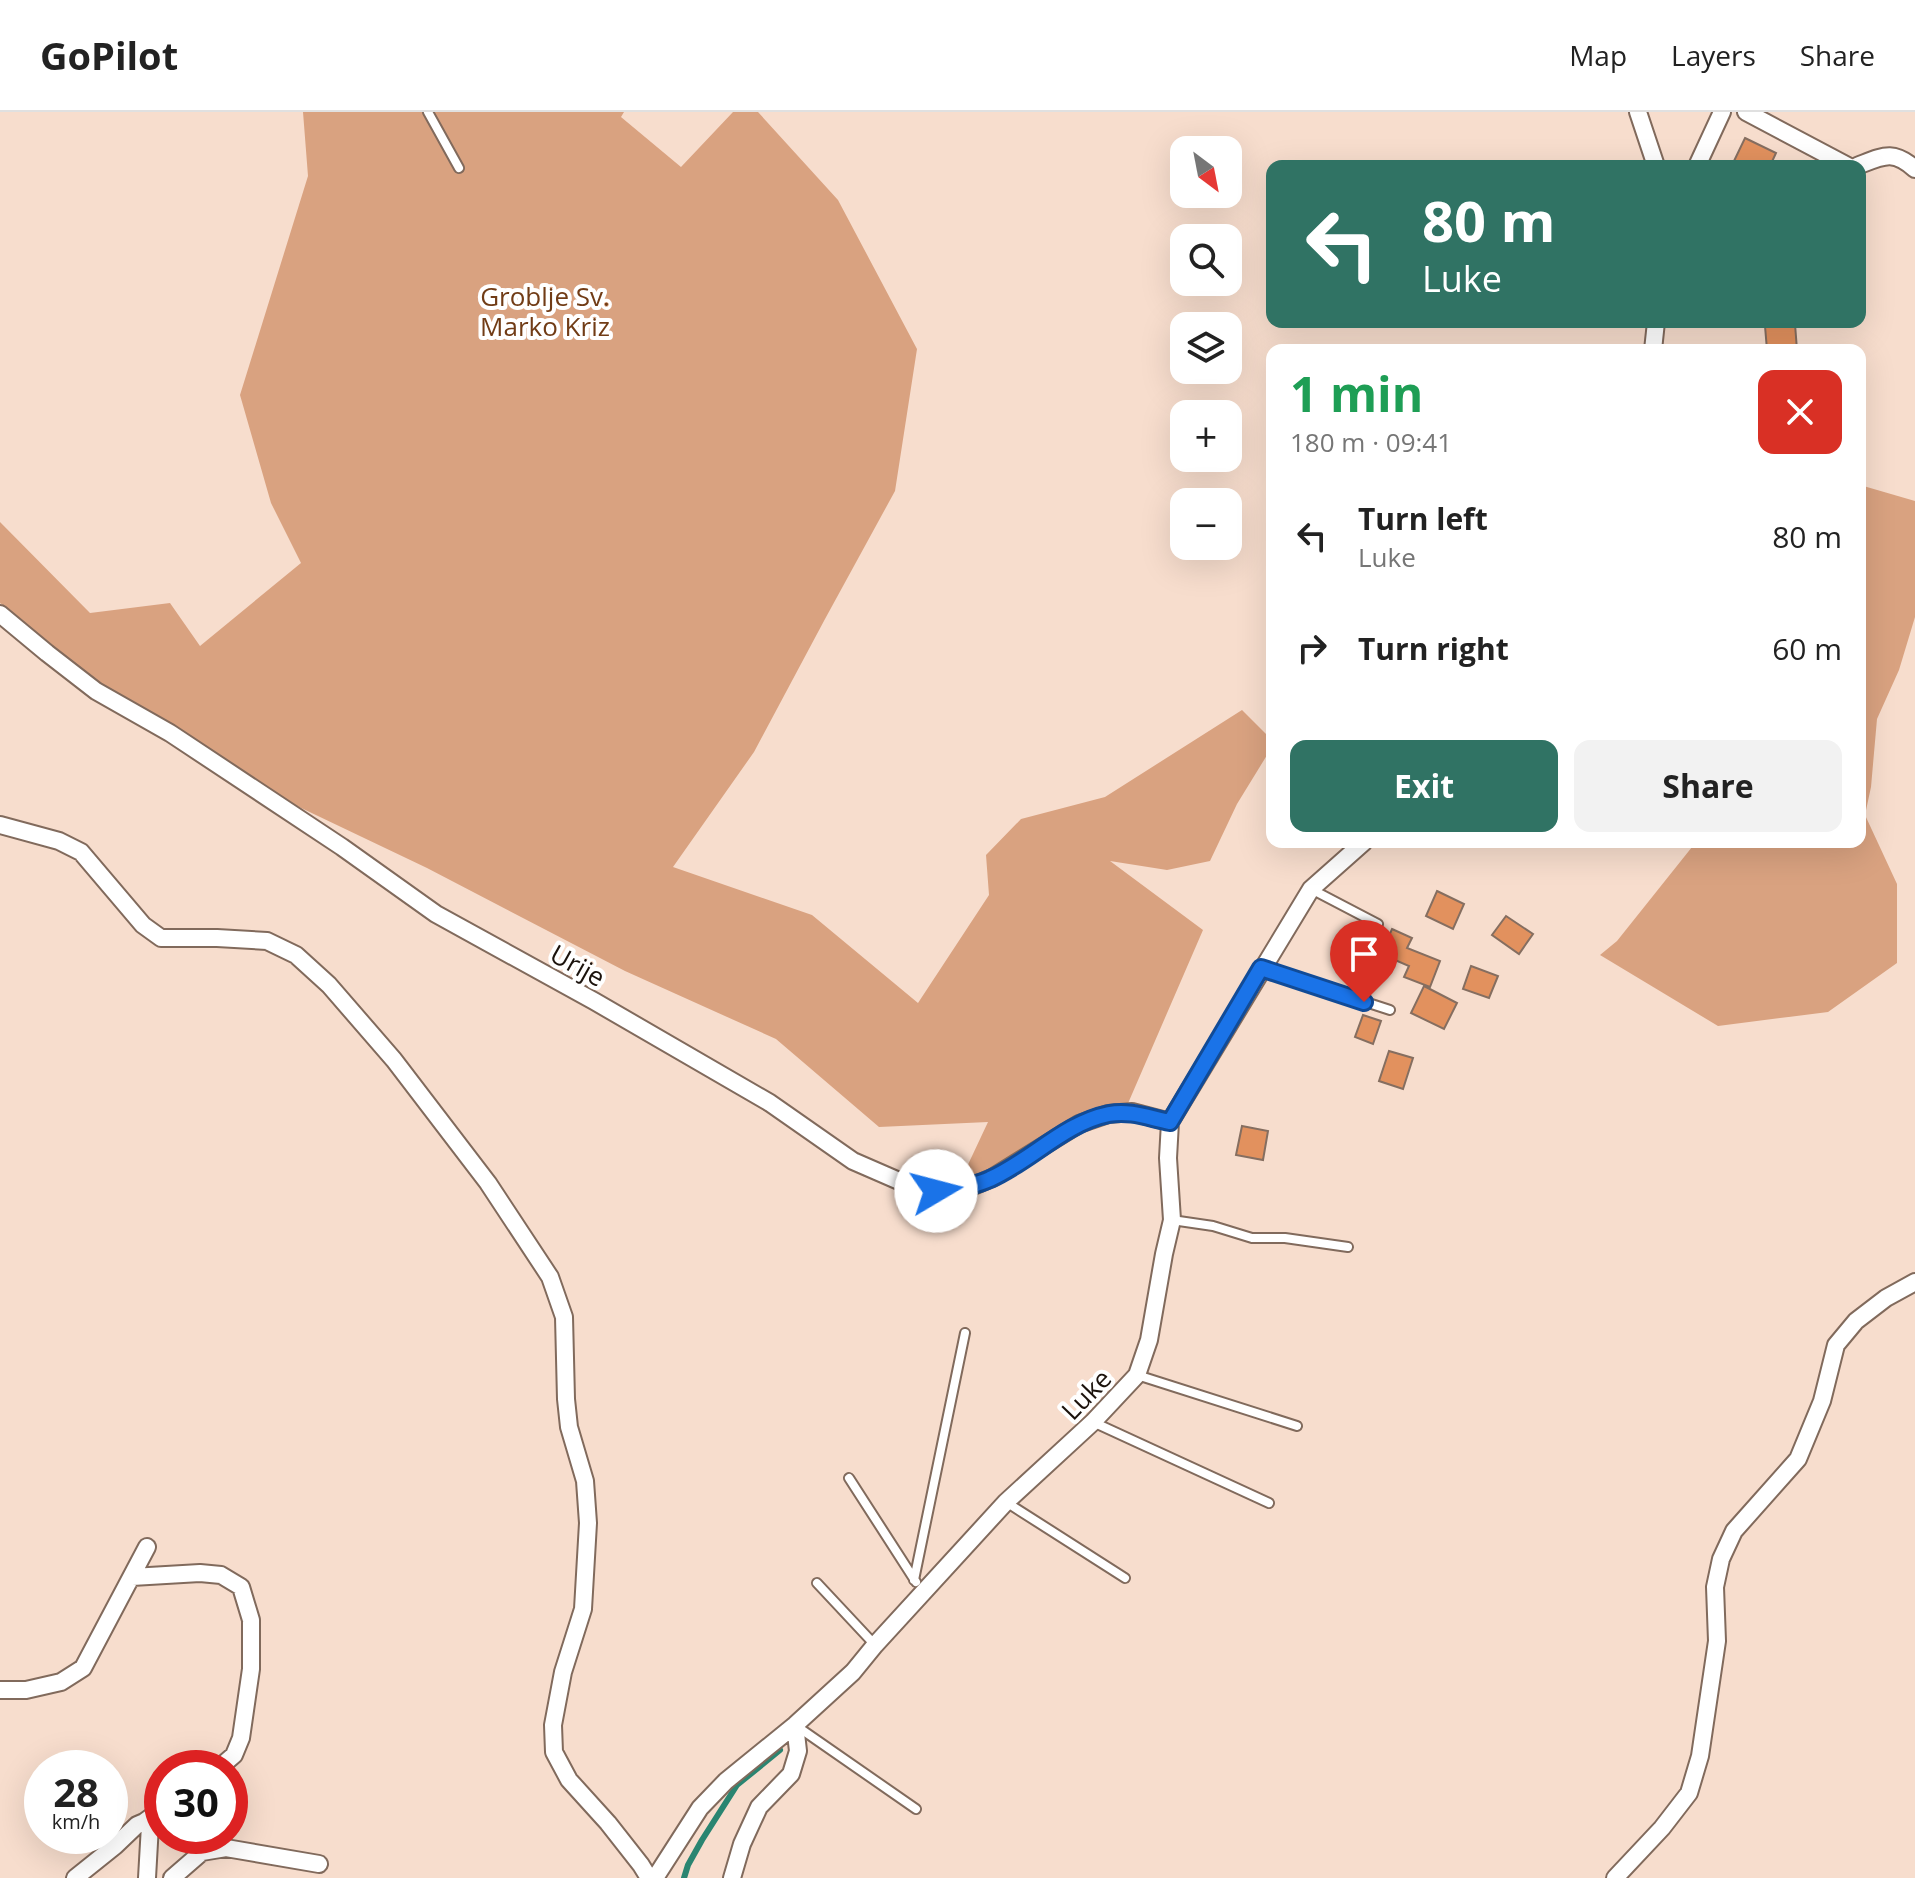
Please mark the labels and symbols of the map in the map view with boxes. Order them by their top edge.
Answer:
north arrow [1170,136,1242,208]
park label: Groblje Sv. Marko Kriz [480,278,610,344]
pin [1330,920,1398,1002]
street label: Urije [544,935,612,995]
position arrow [894,1149,978,1233]
street label: Luke [1053,1361,1119,1427]
speed limit sign: 30 [144,1750,248,1854]

